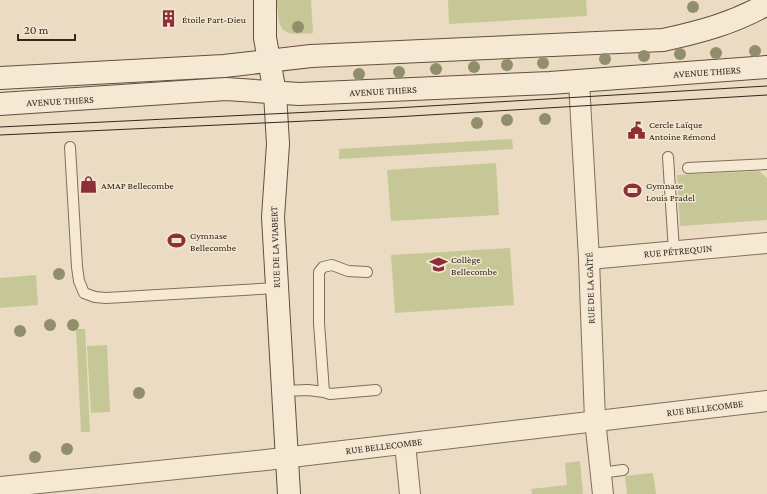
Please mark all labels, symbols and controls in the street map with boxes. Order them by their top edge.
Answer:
building icon: Étoile Part-Dieu [159,9,179,29]
place label: Étoile Part-Dieu [182,14,247,25]
scale bar [18,16,75,42]
text: 20 m [24,23,49,37]
street label: AVENUE THIERS [673,64,741,80]
street label: AVENUE THIERS [349,84,417,98]
street label: AVENUE THIERS [26,94,94,108]
place label: Cercle Laïque Antoine Rémond [649,119,717,142]
public building icon: Cercle Laïque Antoine Rémond [626,120,646,140]
shop icon: AMAP Bellecombe [78,175,98,195]
place label: AMAP Bellecombe [101,180,174,191]
place label: Gymnase Louis Pradel [646,180,695,203]
sports icon: Gymnase Louis Pradel [623,181,643,201]
street label: RUE DE LA VIABERT [268,205,282,288]
place label: Gymnase Bellecombe [190,230,237,253]
sports icon: Gymnase Bellecombe [167,231,187,251]
street label: RUE PÉTREQUIN [643,242,713,259]
street label: RUE DE LA GAÎTÉ [583,251,597,324]
place label: Collège Bellecombe [451,254,498,277]
school or university icon: Collège Bellecombe [428,255,448,275]
street label: RUE BELLECOMBE [666,398,745,418]
street label: RUE BELLECOMBE [345,436,424,456]

